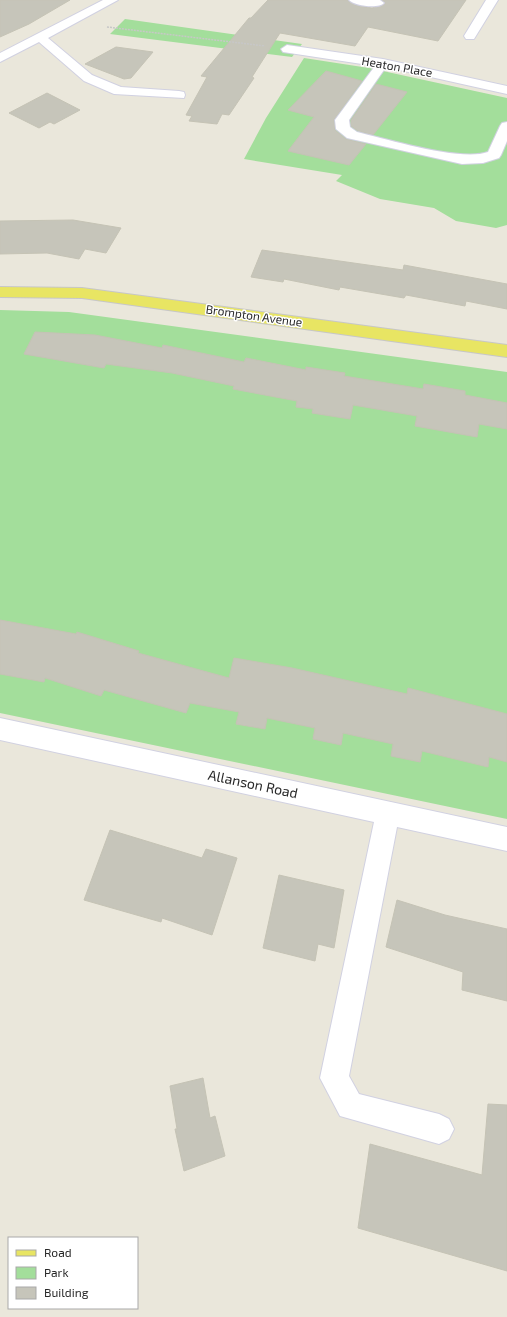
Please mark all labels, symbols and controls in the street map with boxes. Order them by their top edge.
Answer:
street label: Heaton Place [361,53,434,79]
street label: Brompton Avenue [205,301,303,329]
street label: Allanson Road [207,766,300,801]
legend [8,1237,138,1309]
text: Road [44,1245,72,1259]
text: Park [44,1265,69,1279]
text: Building [44,1285,89,1299]

